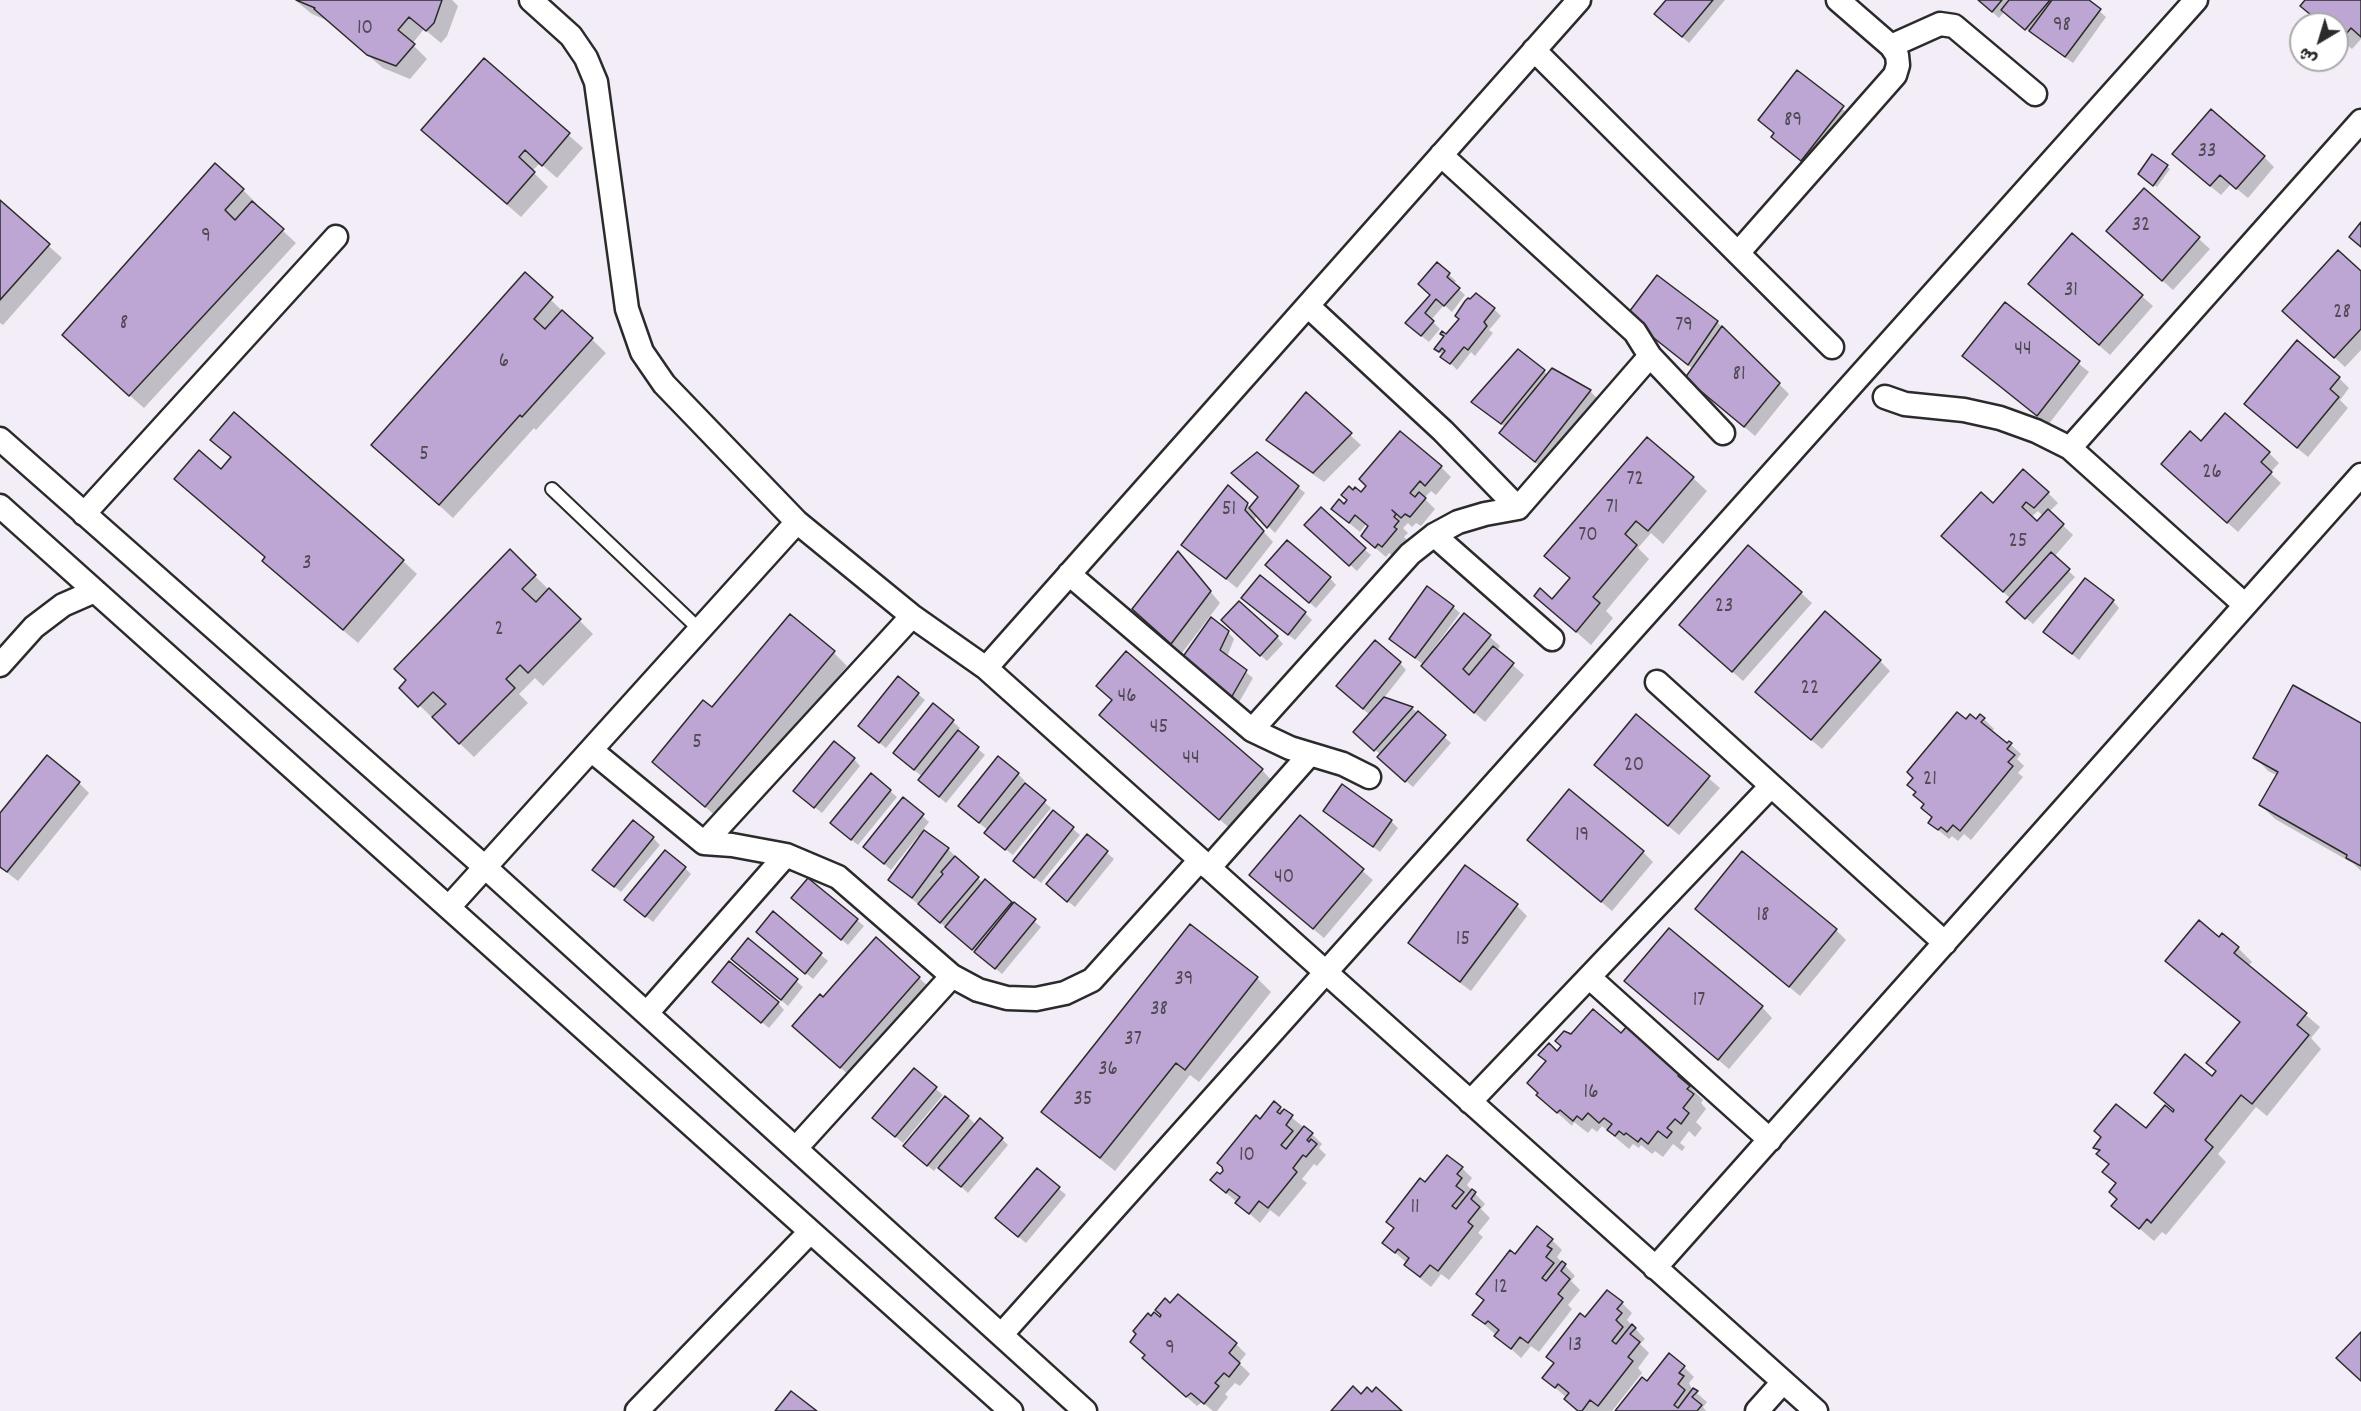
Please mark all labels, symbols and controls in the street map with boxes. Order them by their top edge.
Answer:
north arrow [2289,12,2349,72]
house number: 98 [2053,14,2071,40]
house number: 10 [357,17,373,43]
text: ش [2295,41,2323,69]
house number: 89 [1784,109,1802,135]
house number: 33 [2198,140,2216,166]
house number: 32 [2132,214,2150,240]
house number: 9 [201,225,211,251]
house number: 31 [2064,279,2078,305]
house number: 28 [2333,301,2351,327]
house number: 8 [120,312,128,338]
house number: 79 [1675,314,1693,340]
house number: 44 [2014,338,2032,364]
house number: 6 [499,350,509,376]
house number: 81 [1732,363,1746,389]
house number: 5 [419,443,429,469]
house number: 26 [2202,461,2222,487]
house number: 72 [1626,468,1644,494]
house number: 71 [1606,496,1618,522]
house number: 51 [1222,498,1236,524]
house number: 70 [1578,524,1598,550]
house number: 25 [2009,530,2027,556]
house number: 3 [302,552,312,578]
house number: 23 [1715,595,1733,621]
house number: 2 [494,618,504,644]
house number: 22 [1801,677,1819,703]
house number: 46 [1117,685,1137,711]
house number: 45 [1150,716,1168,742]
house number: 5 [692,731,702,757]
house number: 44 [1182,747,1200,773]
house number: 20 [1624,754,1644,780]
house number: 21 [1923,768,1937,794]
house number: 19 [1575,824,1589,850]
house number: 40 [1274,866,1294,892]
house number: 18 [1756,904,1770,930]
house number: 15 [1456,928,1470,954]
house number: 39 [1175,968,1193,994]
house number: 17 [1693,989,1705,1015]
house number: 38 [1150,998,1168,1024]
house number: 37 [1124,1028,1142,1054]
house number: 36 [1098,1058,1118,1084]
house number: 16 [1584,1081,1598,1107]
house number: 35 [1073,1088,1093,1114]
house number: 10 [1239,1144,1255,1170]
house number: 11 [1410,1196,1420,1222]
house number: 12 [1494,1276,1508,1302]
house number: 13 [1568,1334,1582,1360]
house number: 9 [1165,1337,1175,1363]

